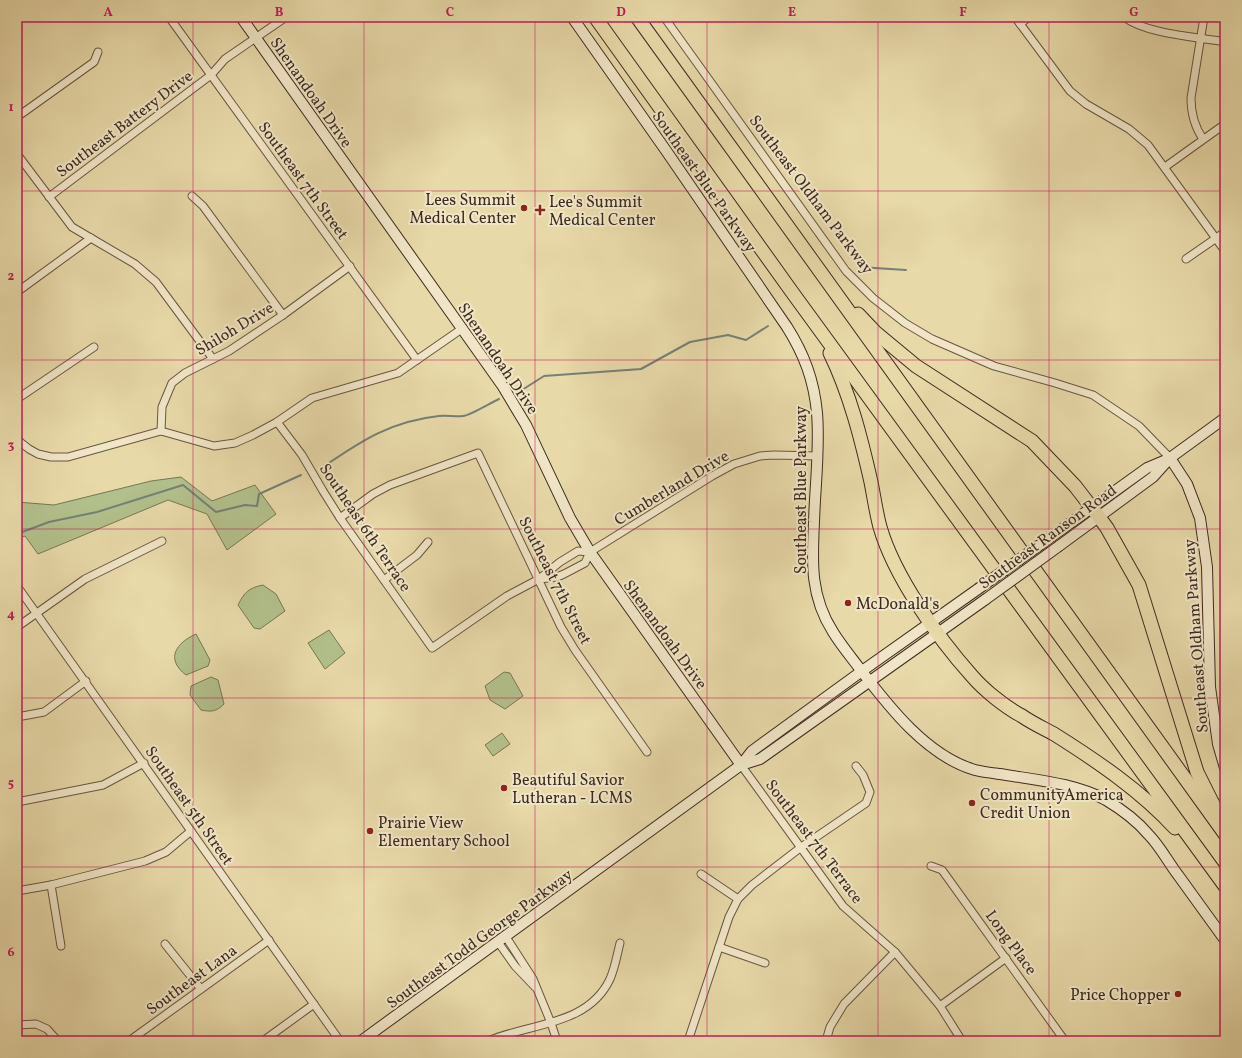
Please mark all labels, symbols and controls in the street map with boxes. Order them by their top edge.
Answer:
text: A [103,4,113,22]
text: B [275,4,284,22]
text: C [446,4,454,22]
text: D [616,4,626,22]
text: E [788,4,796,22]
text: F [959,4,967,22]
text: G [1129,4,1139,22]
street label: Shenandoah Drive [264,33,357,153]
street label: Southeast Battery Drive [52,66,198,183]
text: 1 [8,99,14,117]
street label: Southeast Blue Parkway [646,107,761,258]
street label: Southeast Oldham Parkway [743,111,878,280]
street label: Southeast 7th Street [252,118,353,245]
place label: Lees Summit Medical Center [410,190,516,230]
place label: Lee's Summit Medical Center [549,192,656,232]
marker: Lees Summit Medical Center [519,203,529,213]
marker: Lee's Summit Medical Center [534,204,546,216]
text: 2 [8,268,15,286]
street label: Shiloh Drive [192,298,278,362]
street label: Shenandoah Drive [452,299,543,419]
street label: Southeast Blue Parkway [791,405,813,574]
text: 3 [8,437,15,455]
street label: Cumberland Drive [611,446,734,532]
street label: Southeast 6th Terrace [313,460,416,597]
street label: Southeast Ranson Road [975,480,1122,595]
street label: Southeast 7th Street [512,513,596,649]
street label: Southeast Oldham Parkway [1179,538,1215,734]
street label: Shenandoah Drive [617,576,712,694]
place label: McDonald's [856,594,939,616]
marker: McDonald's [843,598,853,608]
text: 4 [7,606,15,624]
street label: Southeast 5th Street [139,742,238,870]
place label: Beautiful Savior Lutheran - LCMS [512,770,633,810]
text: 5 [8,775,14,793]
street label: Southeast 7th Terrace [759,776,867,909]
marker: Beautiful Savior Lutheran - LCMS [499,783,509,793]
place label: CommunityAmerica Credit Union [980,785,1124,825]
marker: CommunityAmerica Credit Union [967,798,977,808]
place label: Prairie View Elementary School [378,813,510,853]
marker: Prairie View Elementary School [365,826,375,836]
street label: Southeast Todd George Parkway [383,864,578,1015]
street label: Long Place [979,906,1041,980]
street label: Southeast Lana [142,940,242,1021]
text: 6 [7,944,15,962]
place label: Price Chopper [1070,985,1170,1007]
marker: Price Chopper [1173,989,1183,999]

